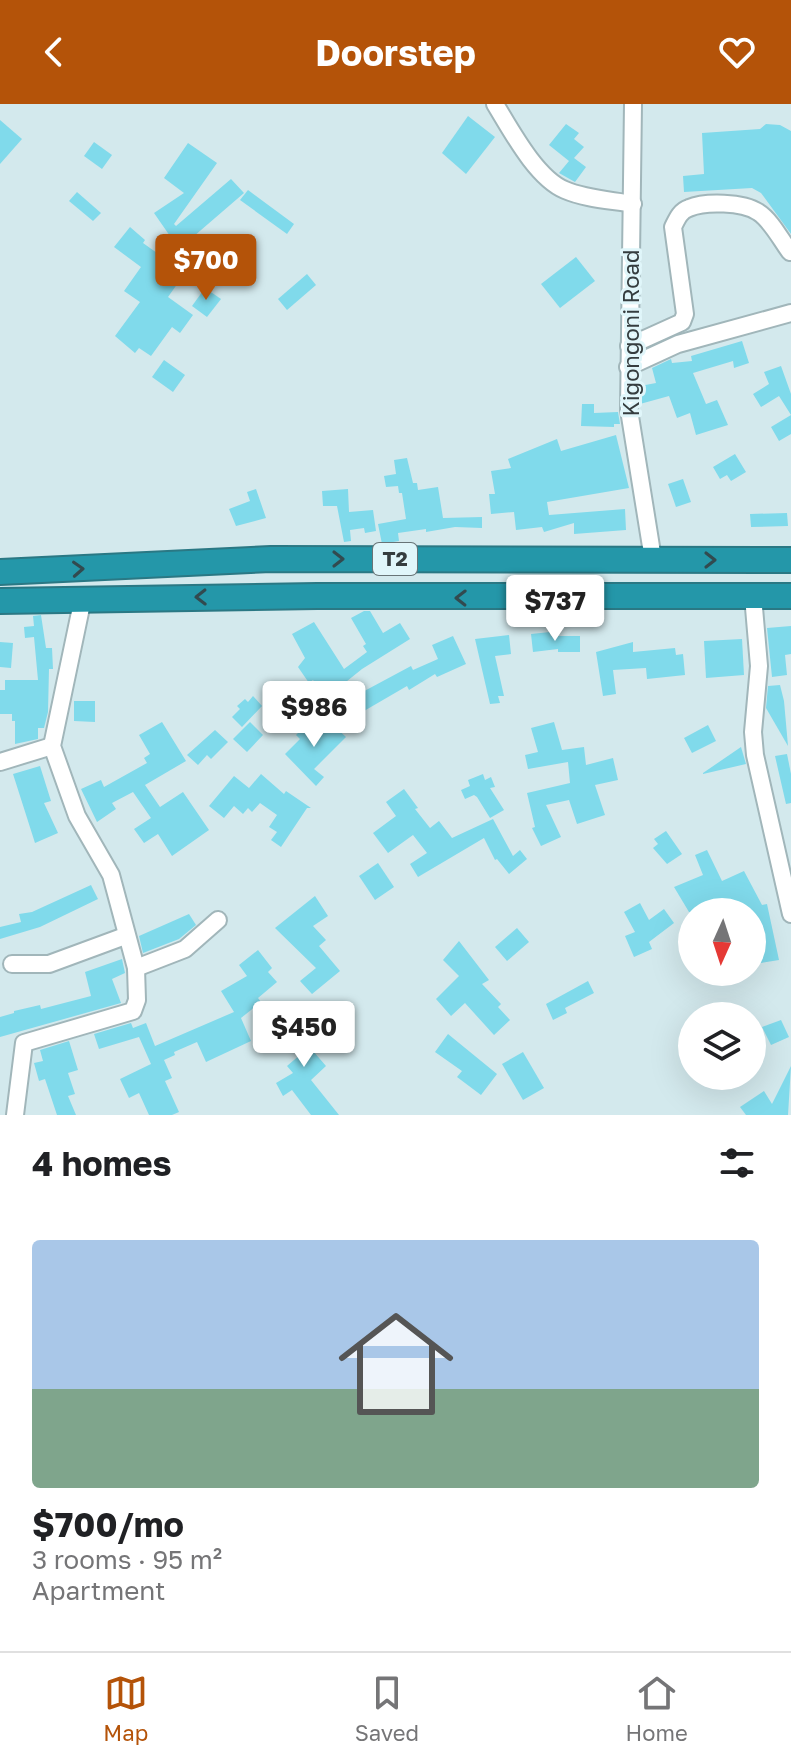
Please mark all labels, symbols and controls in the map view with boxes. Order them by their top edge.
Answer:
icon: back [32,30,76,74]
icon: heart [715,30,759,74]
text: Doorstep [315,31,476,74]
pin: $700 [159,234,253,302]
text: $700 [173,244,239,275]
street label: Kigongoni Road [617,250,644,416]
road number: T2 [373,543,417,575]
one-way arrow [332,550,345,568]
one-way arrow [704,551,717,569]
one-way arrow [72,560,85,577]
pin: $737 [508,575,602,643]
text: $737 [524,585,586,616]
one-way arrow [194,588,207,606]
one-way arrow [454,589,467,607]
pin: $986 [267,681,361,749]
text: $986 [280,691,348,722]
north arrow [678,898,766,986]
map controls [678,898,766,1090]
pin: $450 [257,1001,351,1069]
button: layers [678,1002,766,1090]
text: $450 [271,1011,337,1042]
icon: filters [715,1141,759,1185]
text: 4 homes [32,1143,172,1183]
icon: home [324,1292,468,1436]
text: $700/mo [32,1504,184,1544]
text: 3 rooms · 95 m² [32,1544,222,1575]
text: Apartment [32,1575,165,1606]
tab: Map [103,1671,148,1746]
tab: Saved [355,1671,419,1746]
tab: Home [626,1671,688,1746]

